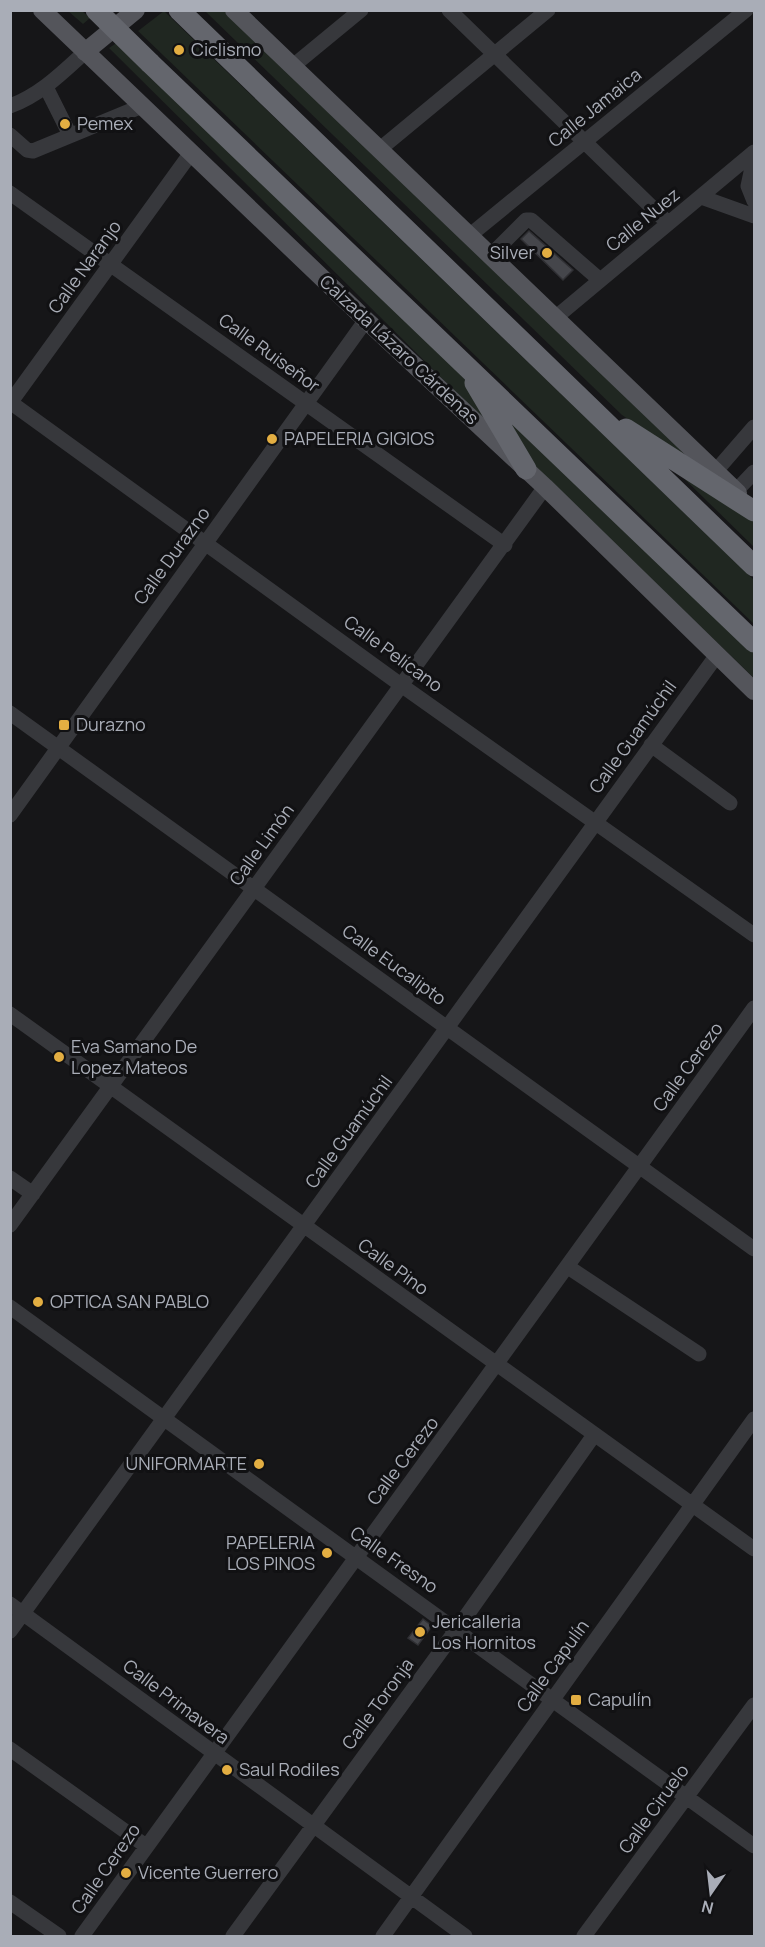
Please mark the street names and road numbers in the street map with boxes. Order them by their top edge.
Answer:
street label: Calle Jamaica [543,62,646,152]
street label: Calle Nuez [600,182,684,256]
street label: Calle Naranjo [42,215,126,318]
street label: Calzada Lázaro Cárdenas [315,269,484,429]
street label: Calle Ruiseñor [214,307,325,397]
street label: Calle Durazno [128,502,215,609]
street label: Calle Pelícano [339,609,448,697]
street label: Calle Guamúchil [583,675,681,798]
street label: Calle Limón [223,799,299,890]
street label: Calle Eucalipto [338,918,451,1010]
street label: Calle Cerezo [647,1017,728,1116]
street label: Calle Guamúchil [299,1070,397,1193]
street label: Calle Pino [353,1232,434,1300]
street label: Calle Cerezo [361,1411,443,1510]
street label: Calle Fresno [346,1520,443,1598]
street label: Calle Capulín [511,1614,594,1716]
street label: Calle Primavera [119,1653,235,1749]
street label: Calle Toronja [336,1653,418,1754]
street label: Calle Ciruelo [613,1759,694,1858]
street label: Calle Cerezo [65,1818,145,1918]

